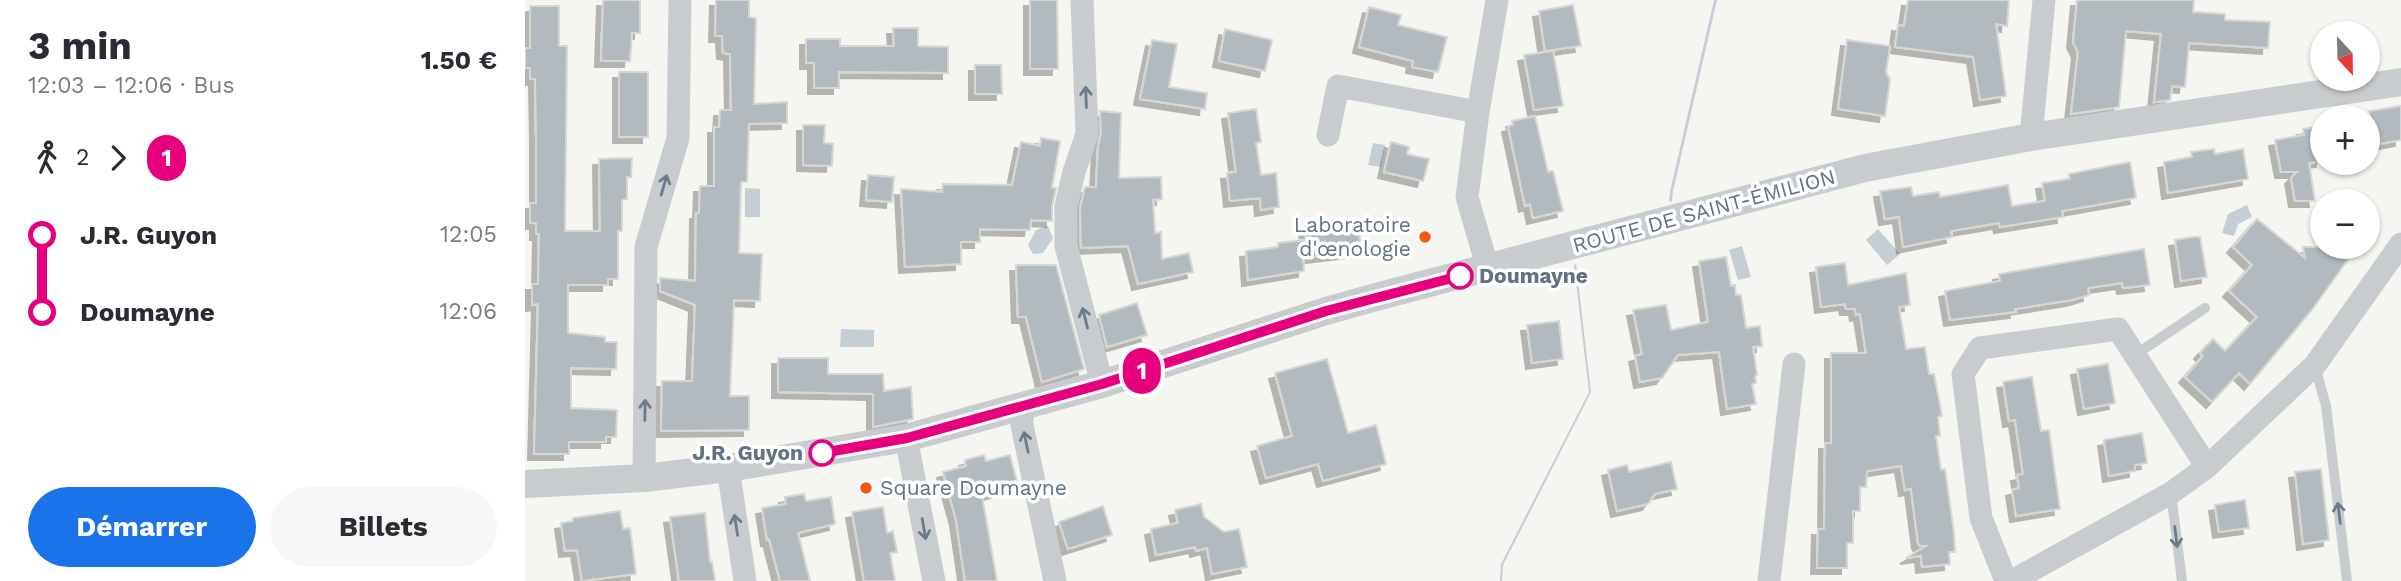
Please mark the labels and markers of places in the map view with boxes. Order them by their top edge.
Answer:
place label: Laboratoire d'œnologie [1294,212,1411,261]
marker: Laboratoire d'œnologie [1417,229,1433,245]
marker: Doumayne [1447,263,1473,289]
place label: Doumayne [1479,263,1588,288]
place label: J.R. Guyon [692,440,803,465]
marker: J.R. Guyon [809,440,835,466]
place label: Square Doumayne [880,475,1067,500]
marker: Square Doumayne [858,480,874,496]

